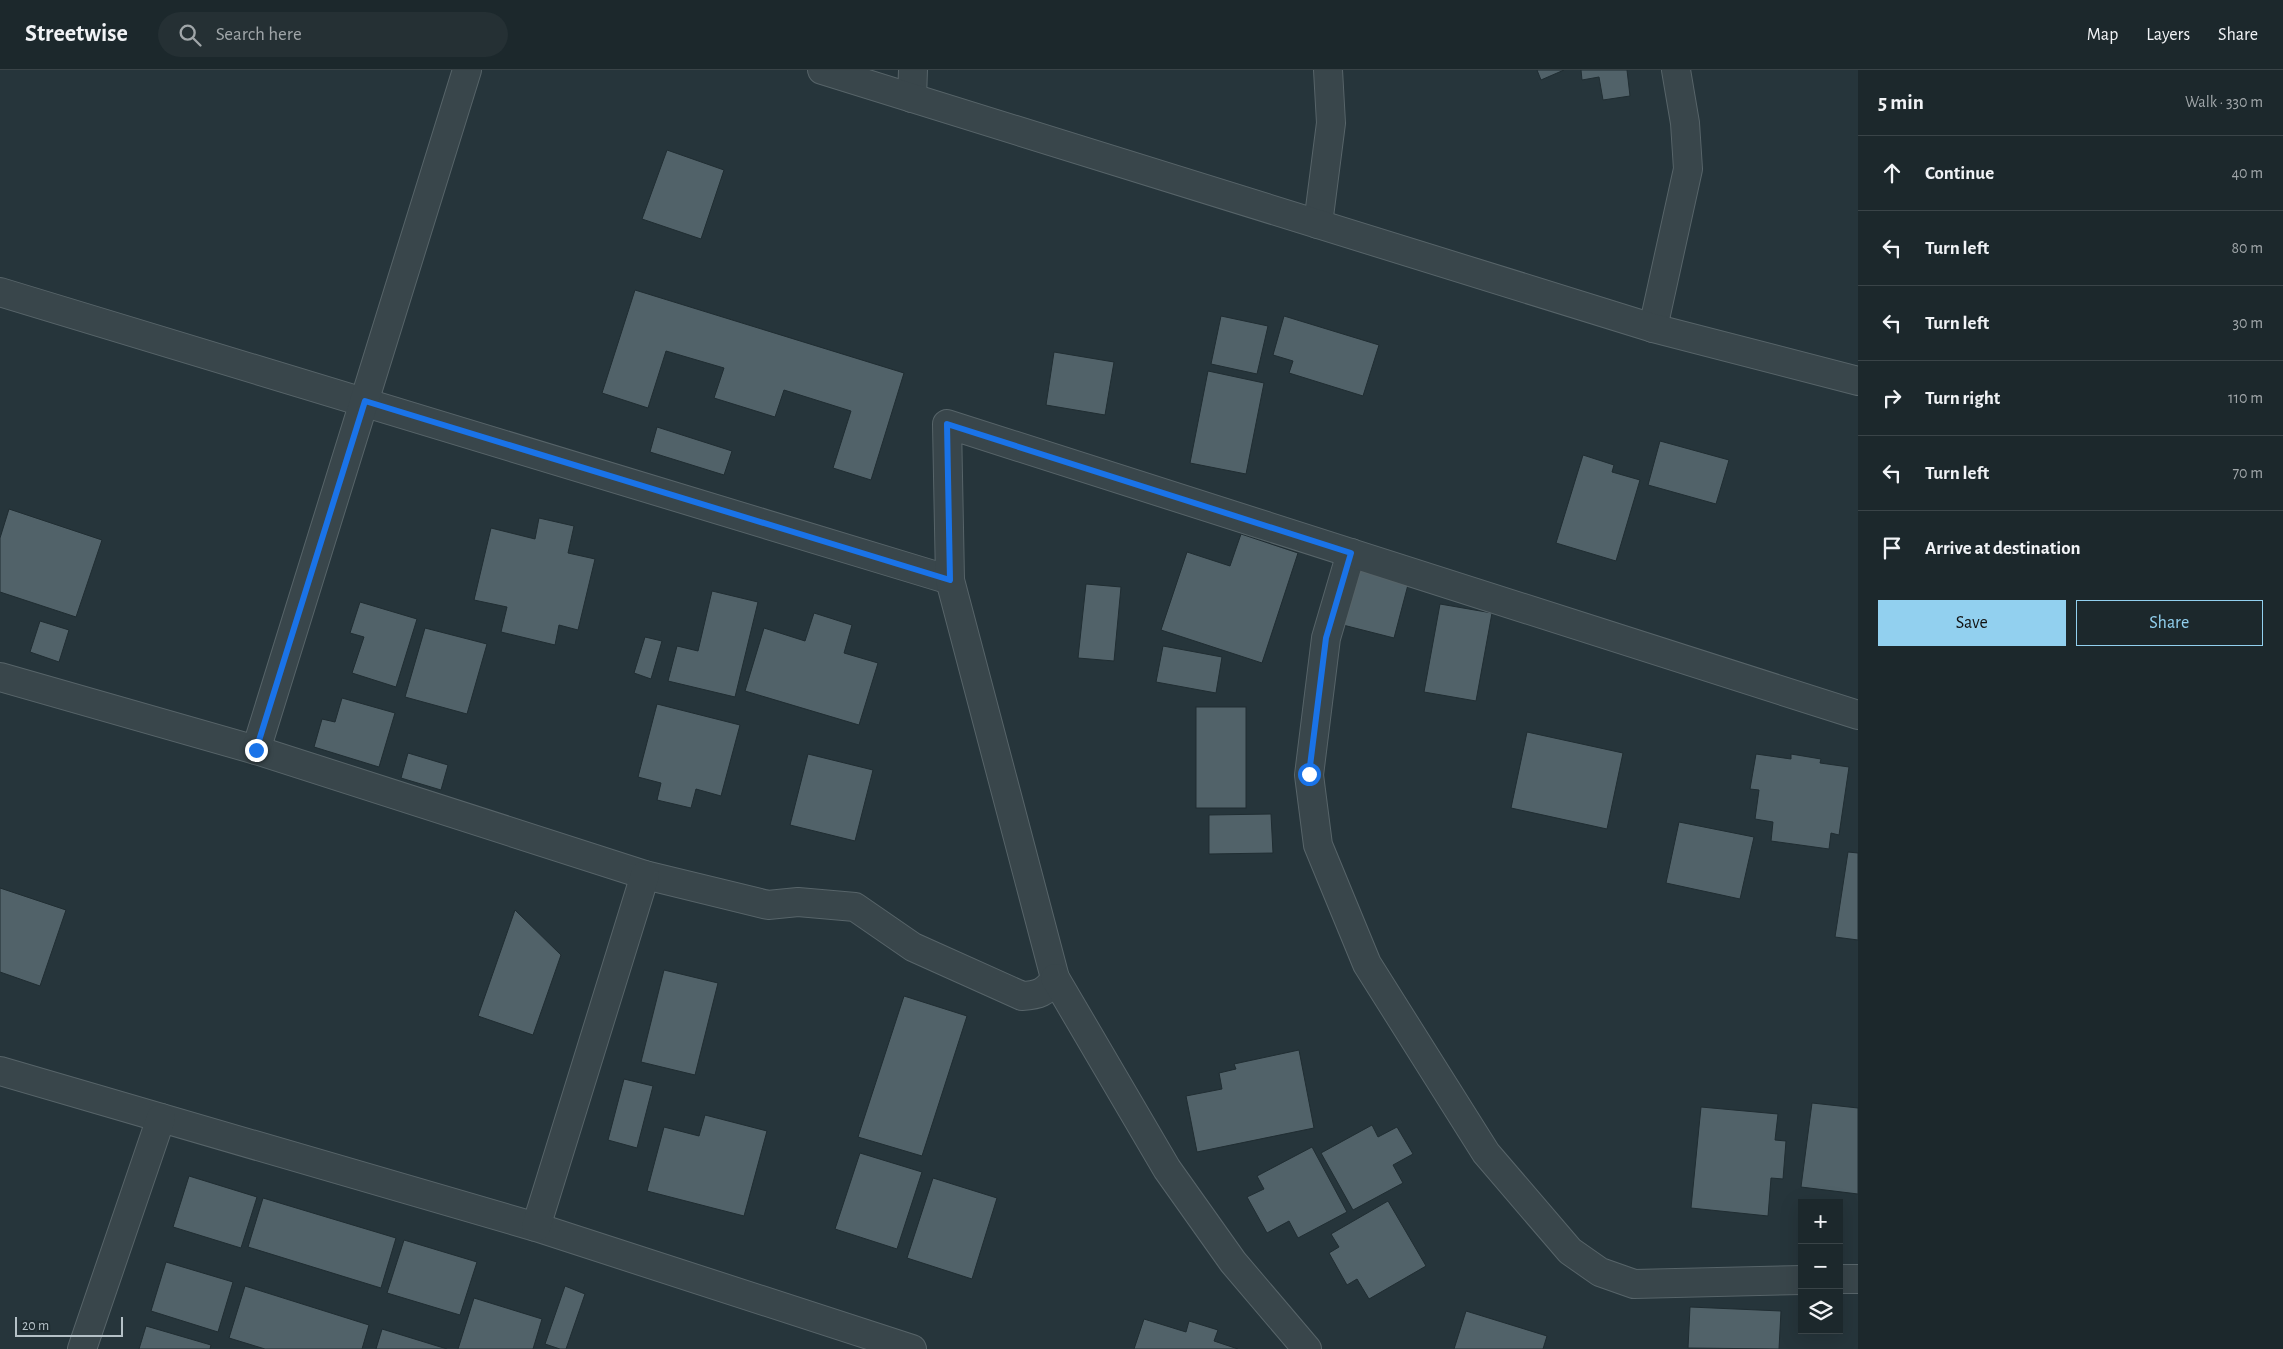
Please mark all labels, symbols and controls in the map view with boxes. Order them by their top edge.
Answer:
search box [158,12,508,57]
icon: search [176,21,204,49]
text: Streetwise [25,22,128,46]
text: Search here [216,25,302,44]
text: Map [2087,26,2118,44]
text: Layers [2146,26,2190,44]
text: Share [2218,26,2258,44]
text: 5 min [1878,92,1924,113]
text: Walk · 330 m [2185,94,2263,110]
icon: ahead [1878,159,1906,187]
text: Continue [1925,164,1994,183]
text: 40 m [2231,165,2263,181]
icon: left [1878,234,1906,262]
text: Turn left [1925,239,1989,258]
text: 80 m [2232,240,2263,256]
icon: left [1878,309,1906,337]
text: Turn left [1925,314,1989,333]
text: 30 m [2233,315,2263,331]
icon: right [1878,384,1906,412]
text: Turn right [1925,389,2000,408]
text: 110 m [2228,390,2263,406]
icon: left [1878,459,1906,487]
text: Turn left [1925,464,1989,483]
text: 70 m [2232,465,2263,481]
icon: arrive [1878,534,1906,562]
text: Arrive at destination [1925,539,2081,558]
button: Save [1878,600,2066,646]
button: Share [2076,600,2263,646]
route end [245,739,268,762]
route start [1298,763,1321,786]
map controls [1798,1199,1843,1334]
button: + [1798,1199,1843,1244]
button: − [1798,1244,1843,1289]
button: layers [1798,1289,1843,1334]
scale bar [15,1314,122,1337]
text: 20 m [22,1319,49,1333]

